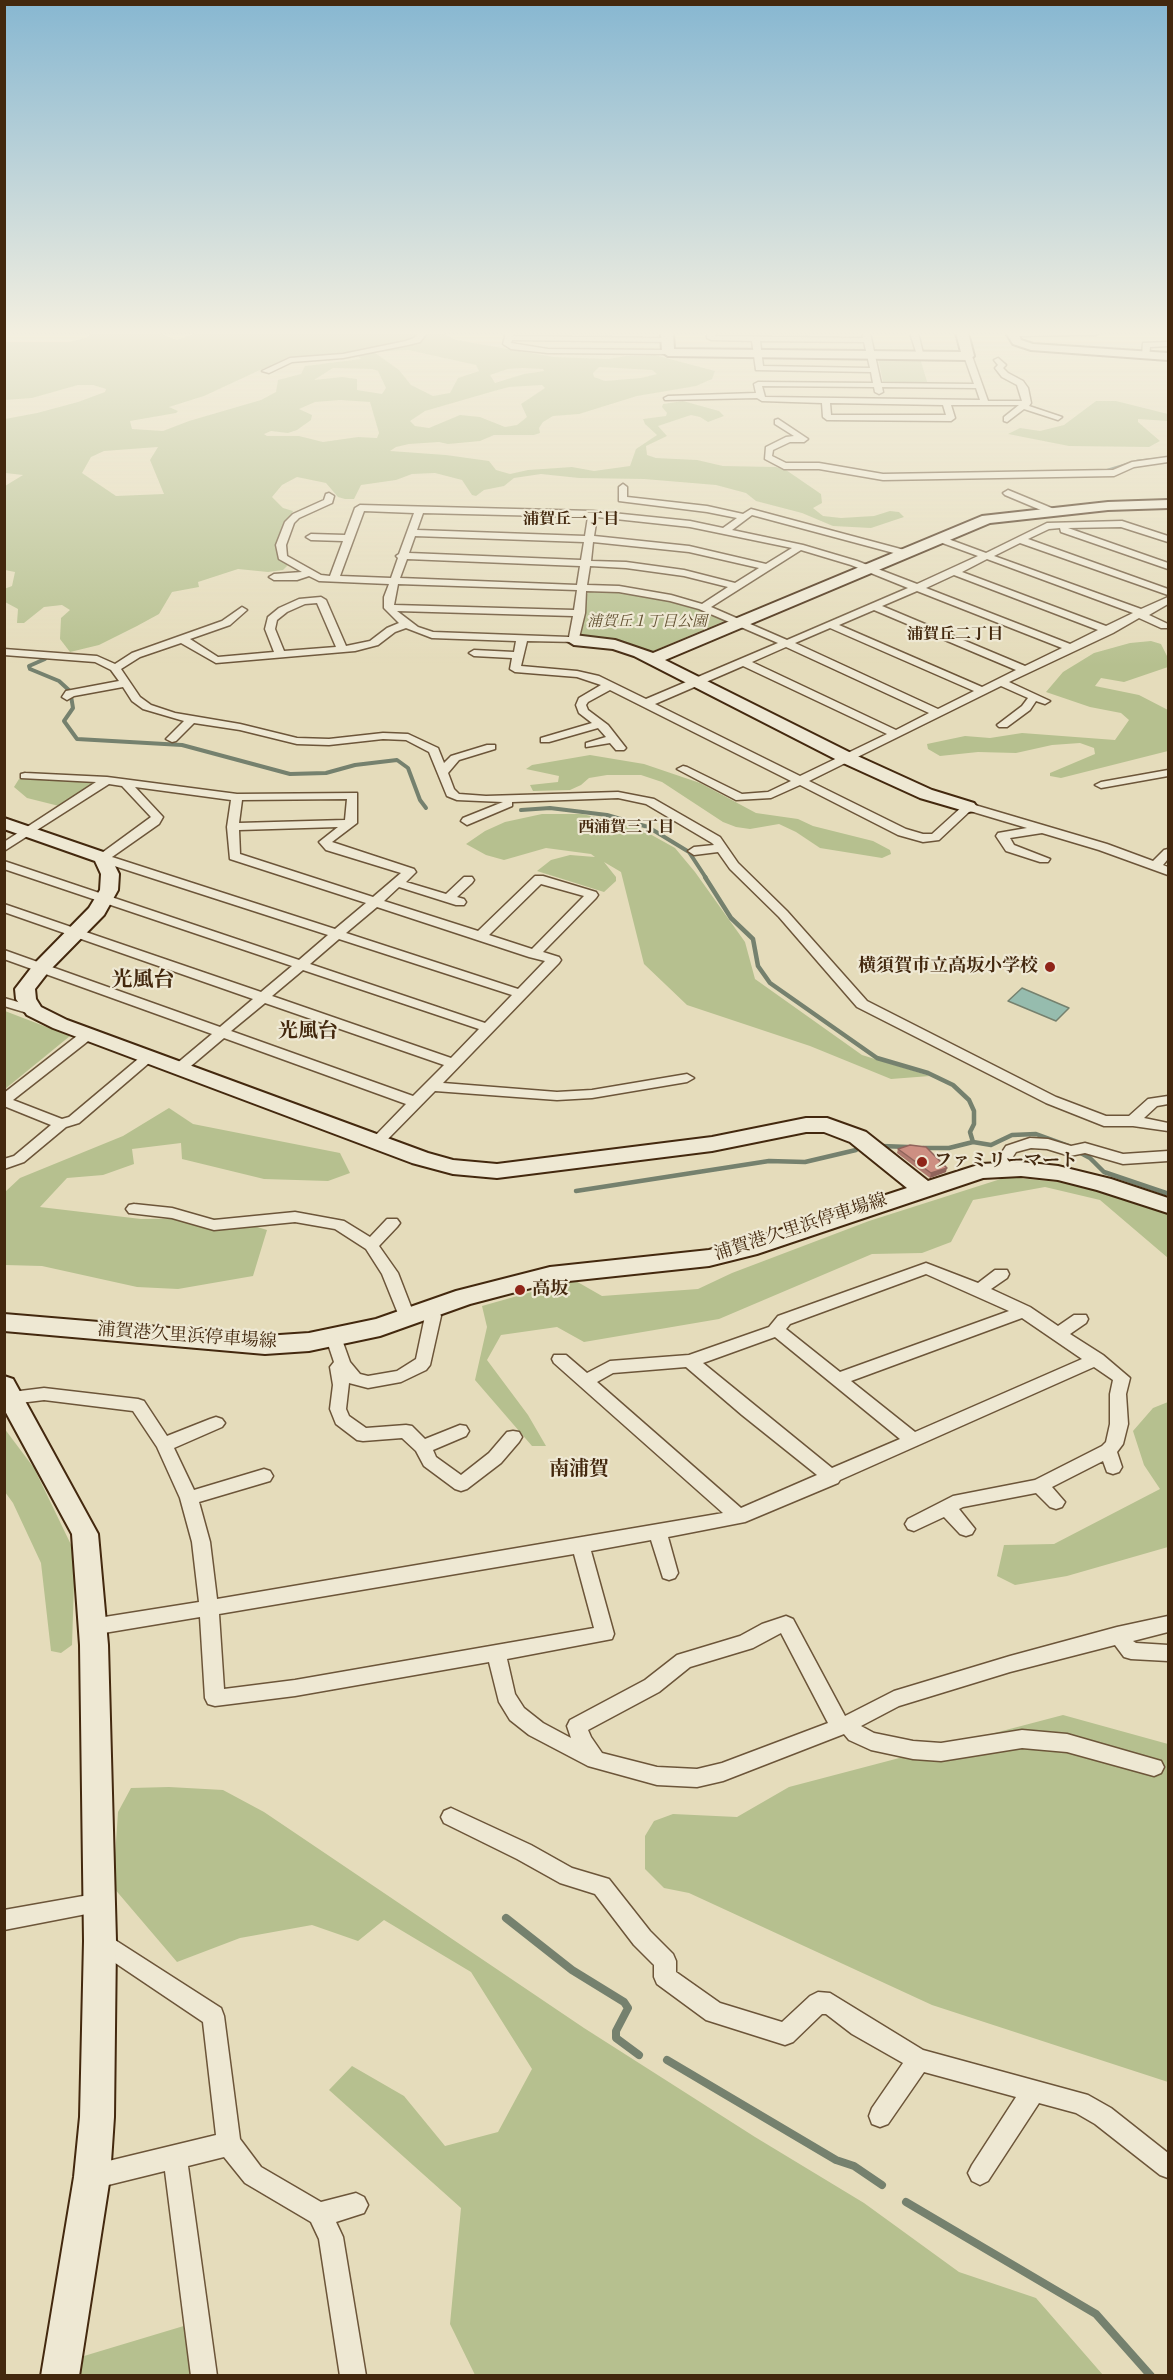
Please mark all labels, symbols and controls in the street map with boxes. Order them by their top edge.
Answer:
district label: 浦賀丘一丁目 [523,511,619,531]
park label: 浦賀丘１丁目公園 [587,614,707,632]
district label: 浦賀丘二丁目 [907,626,1003,646]
district label: 西浦賀三丁目 [578,819,674,839]
place label: 横須賀市立高坂小学校 [858,956,1038,978]
marker: 横須賀市立高坂小学校 [1043,960,1057,974]
district label: 光風台 [112,968,174,994]
district label: 光風台 [278,1021,338,1045]
place label: ファミリーマート [934,1151,1078,1173]
marker: ファミリーマート [915,1155,929,1169]
street label: 浦賀港久里浜停車場線 [712,1190,890,1266]
place label: 高坂 [532,1279,568,1301]
marker: 高坂 [513,1283,527,1297]
street label: 浦賀港久里浜停車場線 [96,1320,278,1354]
district label: 南浦賀 [549,1459,609,1483]

